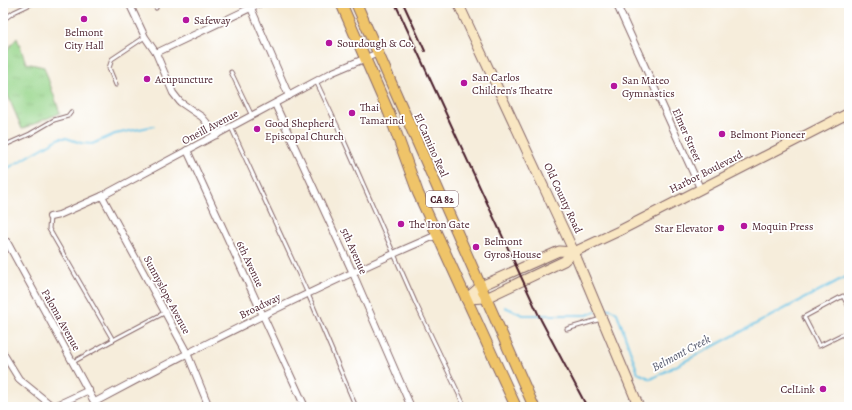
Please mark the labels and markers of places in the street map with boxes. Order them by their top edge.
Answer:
place label: Safeway [194,13,231,28]
marker: Belmont City Hall [79,14,89,24]
marker: Safeway [181,15,191,25]
place label: Belmont City Hall [64,25,104,53]
place label: Sourdough & Co. [337,36,414,51]
marker: Sourdough & Co. [324,38,334,48]
place label: San Carlos Children's Theatre [472,70,553,98]
place label: Acupuncture [154,72,213,87]
place label: San Mateo Gymnastics [622,73,675,101]
marker: Acupuncture [142,74,152,84]
marker: San Carlos Children's Theatre [459,78,469,88]
marker: San Mateo Gymnastics [609,81,619,91]
place label: Thai Tamarind [360,100,404,128]
marker: Thai Tamarind [347,108,357,118]
place label: Good Shepherd Episcopal Church [265,116,344,144]
marker: Good Shepherd Episcopal Church [252,124,262,134]
place label: Belmont Pioneer [730,127,805,142]
marker: Belmont Pioneer [717,129,727,139]
place label: The Iron Gate [409,217,470,232]
marker: The Iron Gate [396,219,406,229]
place label: Moquin Press [752,219,813,234]
place label: Star Elevator [655,221,713,236]
marker: Moquin Press [739,221,749,231]
marker: Star Elevator [716,223,726,233]
place label: Belmont Gyros House [484,234,541,262]
marker: Belmont Gyros House [471,242,481,252]
place label: CelLink [781,382,816,397]
marker: CelLink [818,384,828,394]

